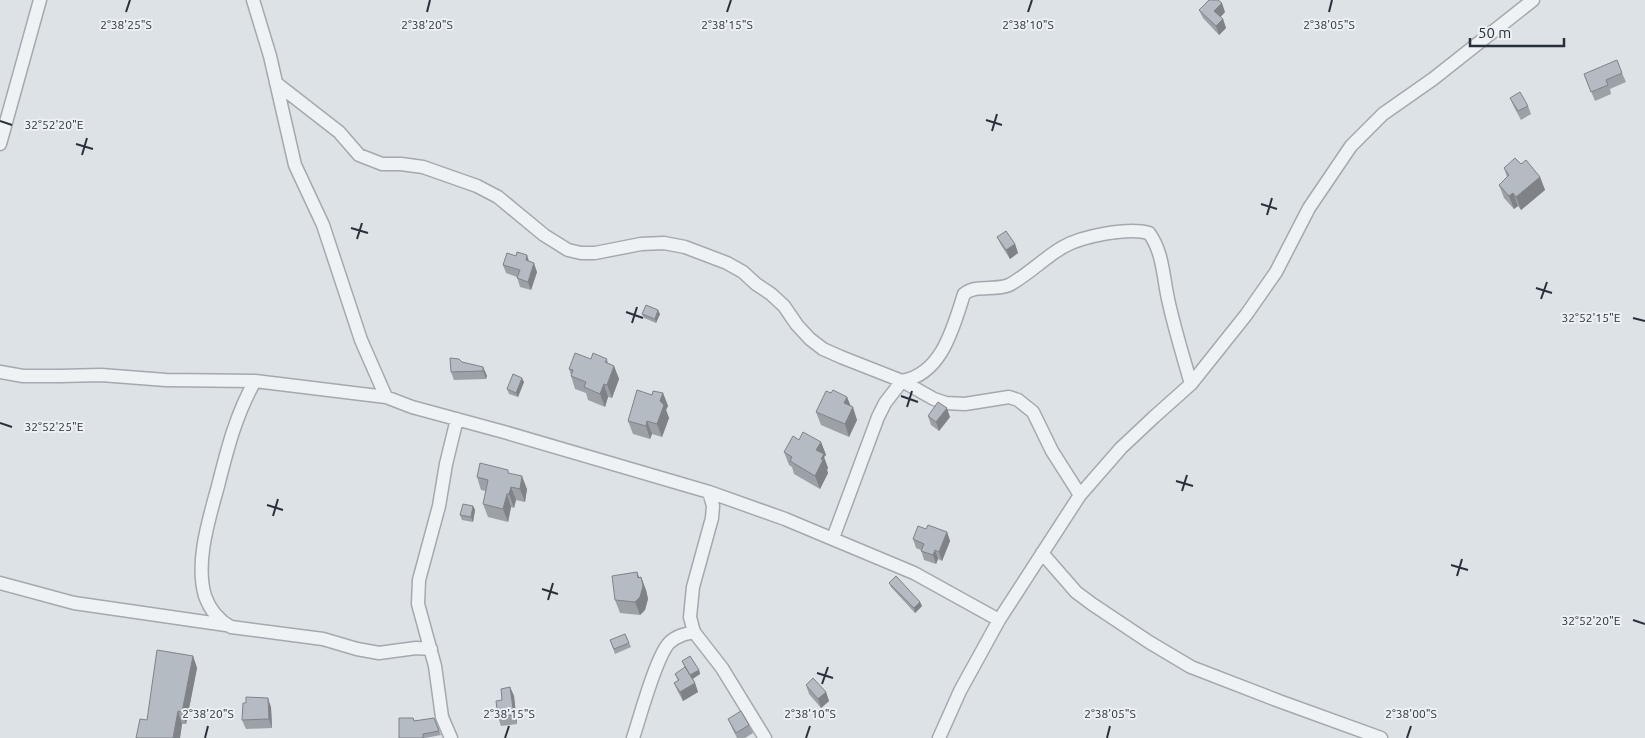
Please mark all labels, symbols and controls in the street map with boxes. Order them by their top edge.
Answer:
scale bar [1470,15,1564,47]
text: 2°38'25"S [100,18,152,31]
text: 2°38'20"S [401,18,453,31]
text: 2°38'15"S [701,18,753,31]
text: 2°38'10"S [1002,18,1054,31]
text: 2°38'05"S [1303,18,1355,31]
text: 50 m [1478,24,1511,41]
text: 32°52'20"E [25,118,84,131]
text: 32°52'15"E [1562,311,1621,324]
text: 32°52'25"E [25,420,84,433]
text: 32°52'20"E [1562,614,1621,627]
text: 2°38'20"S [182,707,234,720]
text: 2°38'15"S [483,707,535,720]
text: 2°38'10"S [784,707,836,720]
text: 2°38'05"S [1084,707,1136,720]
text: 2°38'00"S [1385,707,1437,720]

